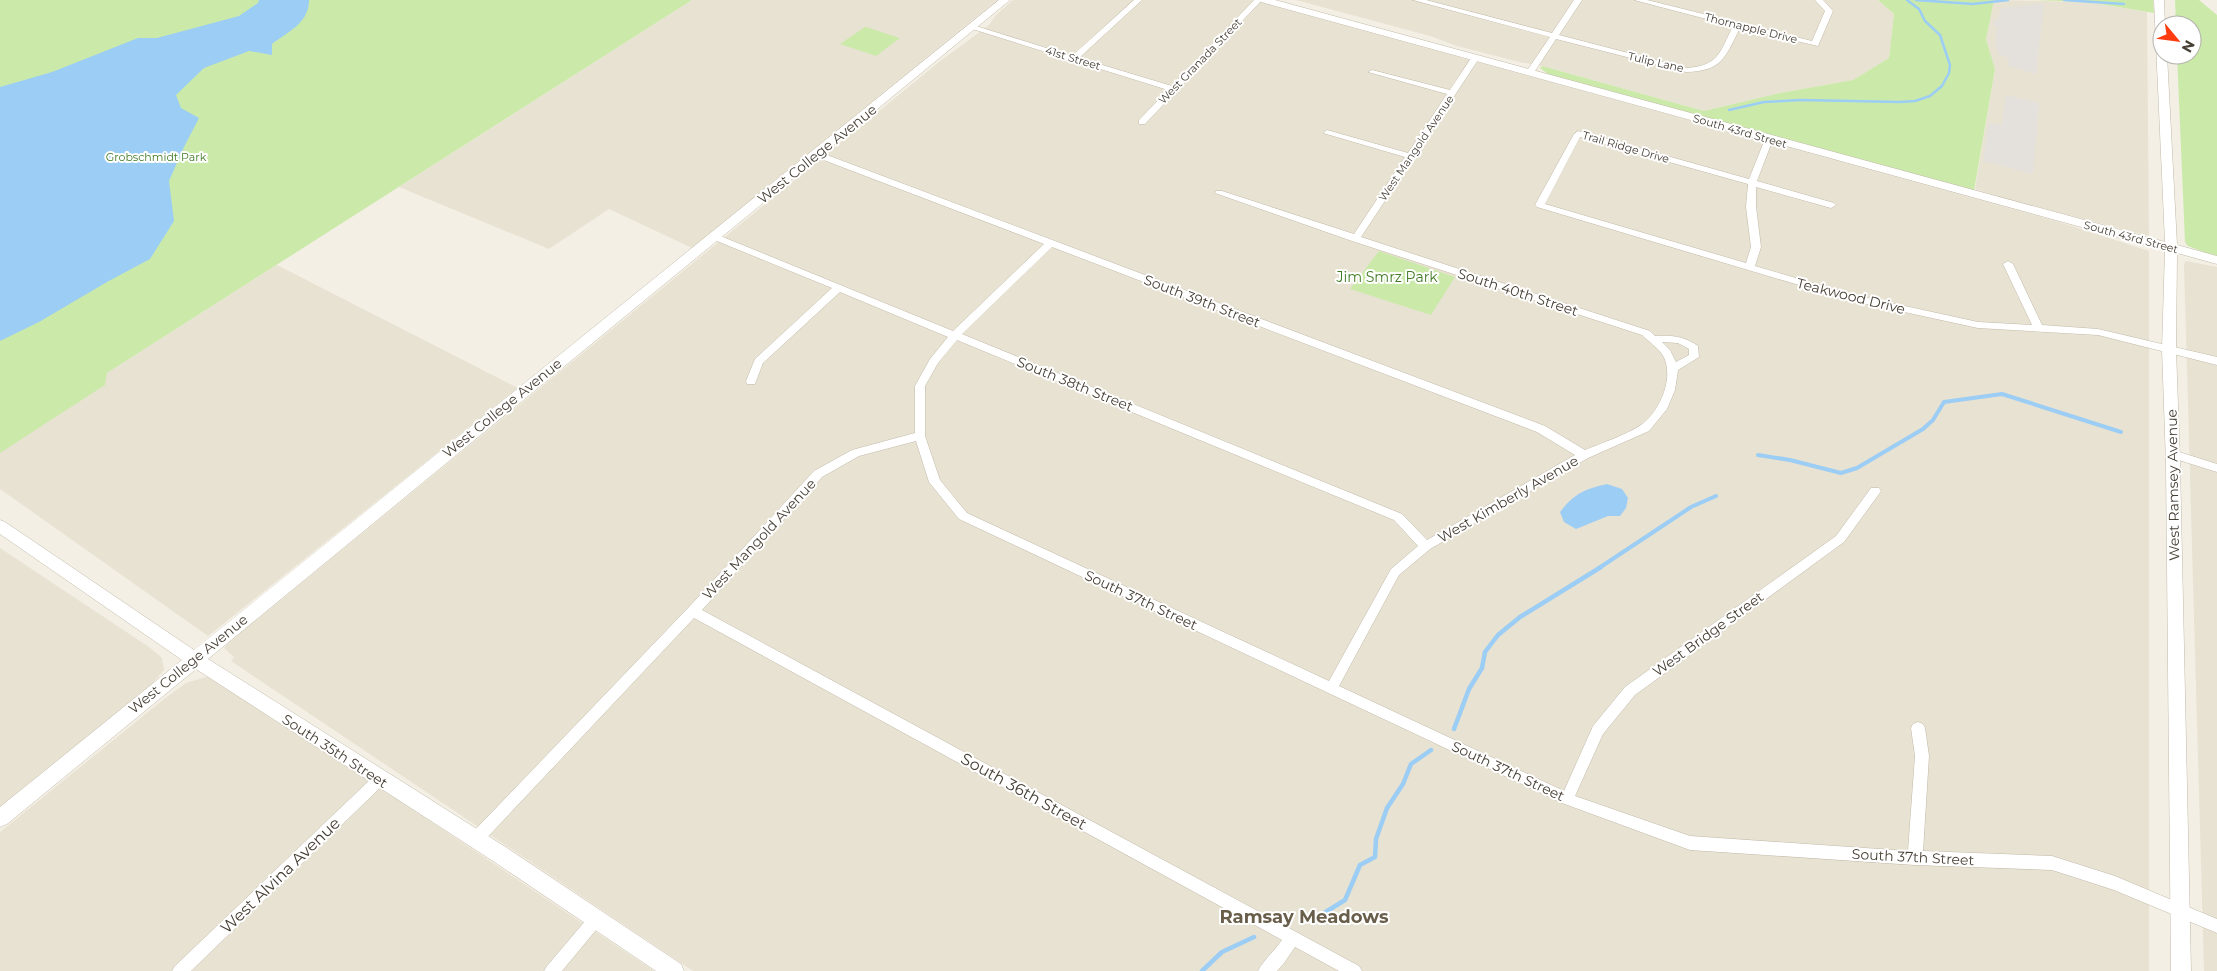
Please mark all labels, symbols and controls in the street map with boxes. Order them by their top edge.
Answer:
street label: Thornapple Drive [1703,10,1799,46]
street label: West Granada Street [1155,15,1245,107]
north arrow [2152,15,2202,65]
text: N [2178,37,2199,56]
street label: 41st Street [1044,43,1103,73]
street label: Tulip Lane [1627,49,1686,75]
street label: West Mangold Avenue [1375,92,1457,204]
street label: West College Avenue [754,100,880,208]
street label: South 43rd Street [1691,111,1789,151]
street label: Trail Ridge Drive [1581,128,1671,166]
park label: Grobschmidt Park [106,150,207,164]
street label: South 43rd Street [2082,218,2180,256]
street label: South 40th Street [1456,264,1581,320]
park label: Jim Smrz Park [1335,268,1438,286]
street label: South 39th Street [1141,270,1263,332]
street label: Teakwood Drive [1795,274,1907,318]
street label: South 38th Street [1014,353,1136,416]
street label: West College Avenue [439,354,565,462]
street label: West Ramsey Avenue [2163,409,2183,561]
street label: West Kimberly Avenue [1435,451,1581,547]
street label: West Mangold Avenue [698,475,820,603]
street label: South 37th Street [1082,566,1201,634]
street label: West Bridge Street [1649,588,1767,680]
street label: West College Avenue [125,610,251,718]
street label: South 35th Street [279,710,392,792]
street label: South 37th Street [1449,737,1568,805]
street label: South 36th Street [958,749,1090,834]
street label: West Alvina Avenue [217,813,344,937]
street label: South 37th Street [1851,845,1975,869]
district label: Ramsay Meadows [1219,906,1389,928]

